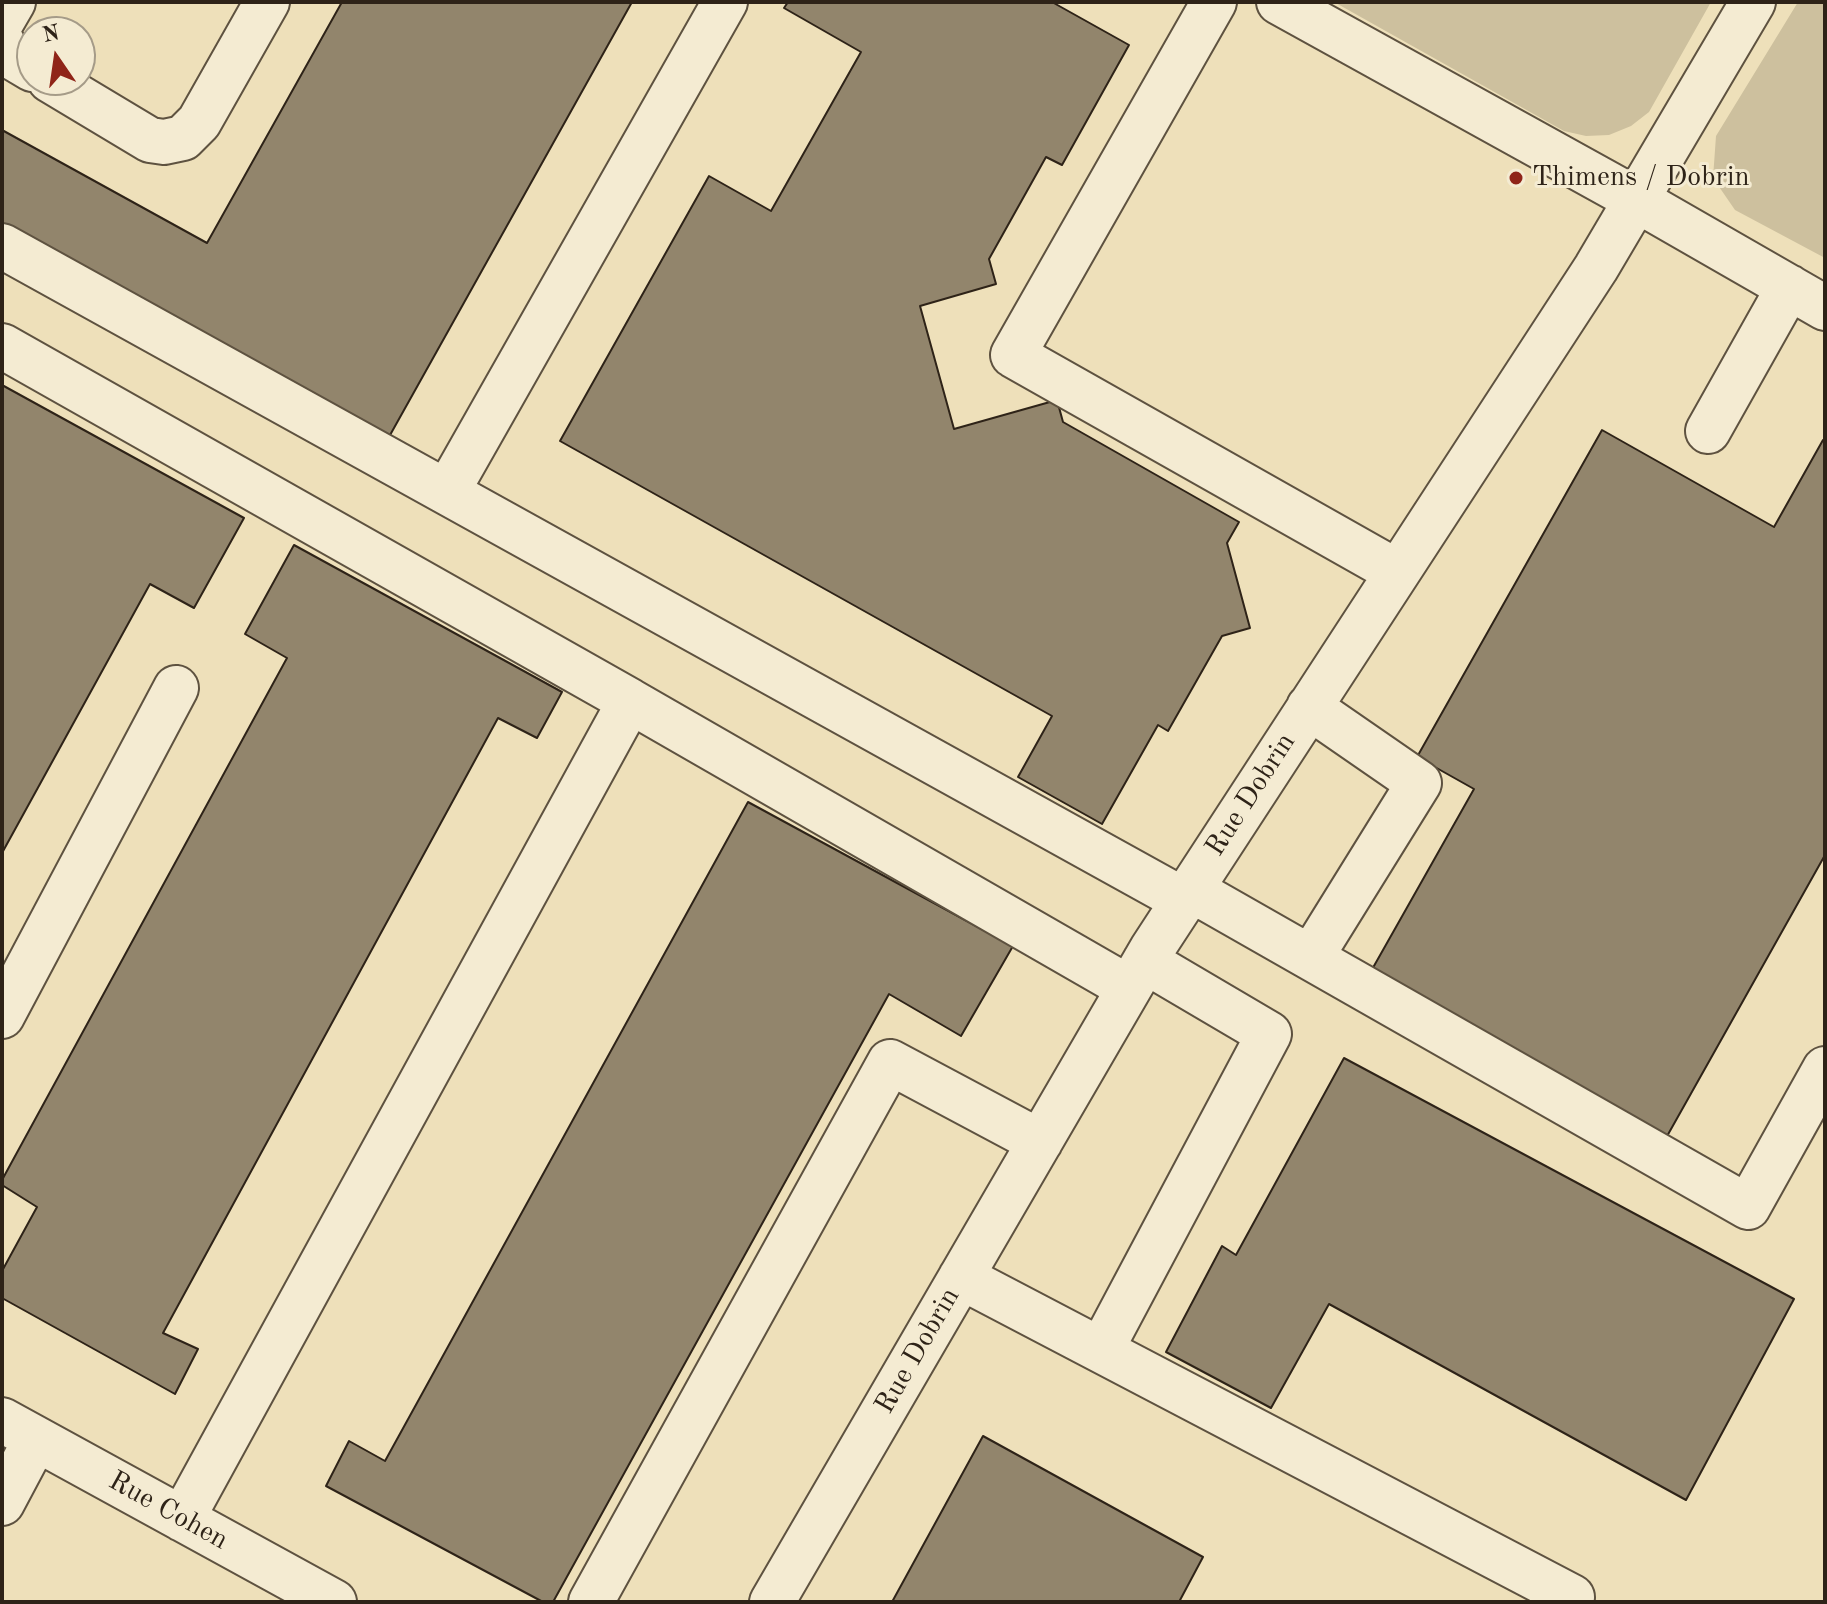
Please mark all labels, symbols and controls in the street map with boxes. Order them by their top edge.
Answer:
north arrow [16,16,96,96]
text: N [40,22,62,47]
place label: Thimens / Dobrin [1532,161,1750,195]
marker: Thimens / Dobrin [1507,169,1525,187]
street label: Rue Dobrin [1199,727,1303,863]
street label: Rue Dobrin [868,1282,968,1420]
street label: Rue Cohen [102,1464,234,1558]

